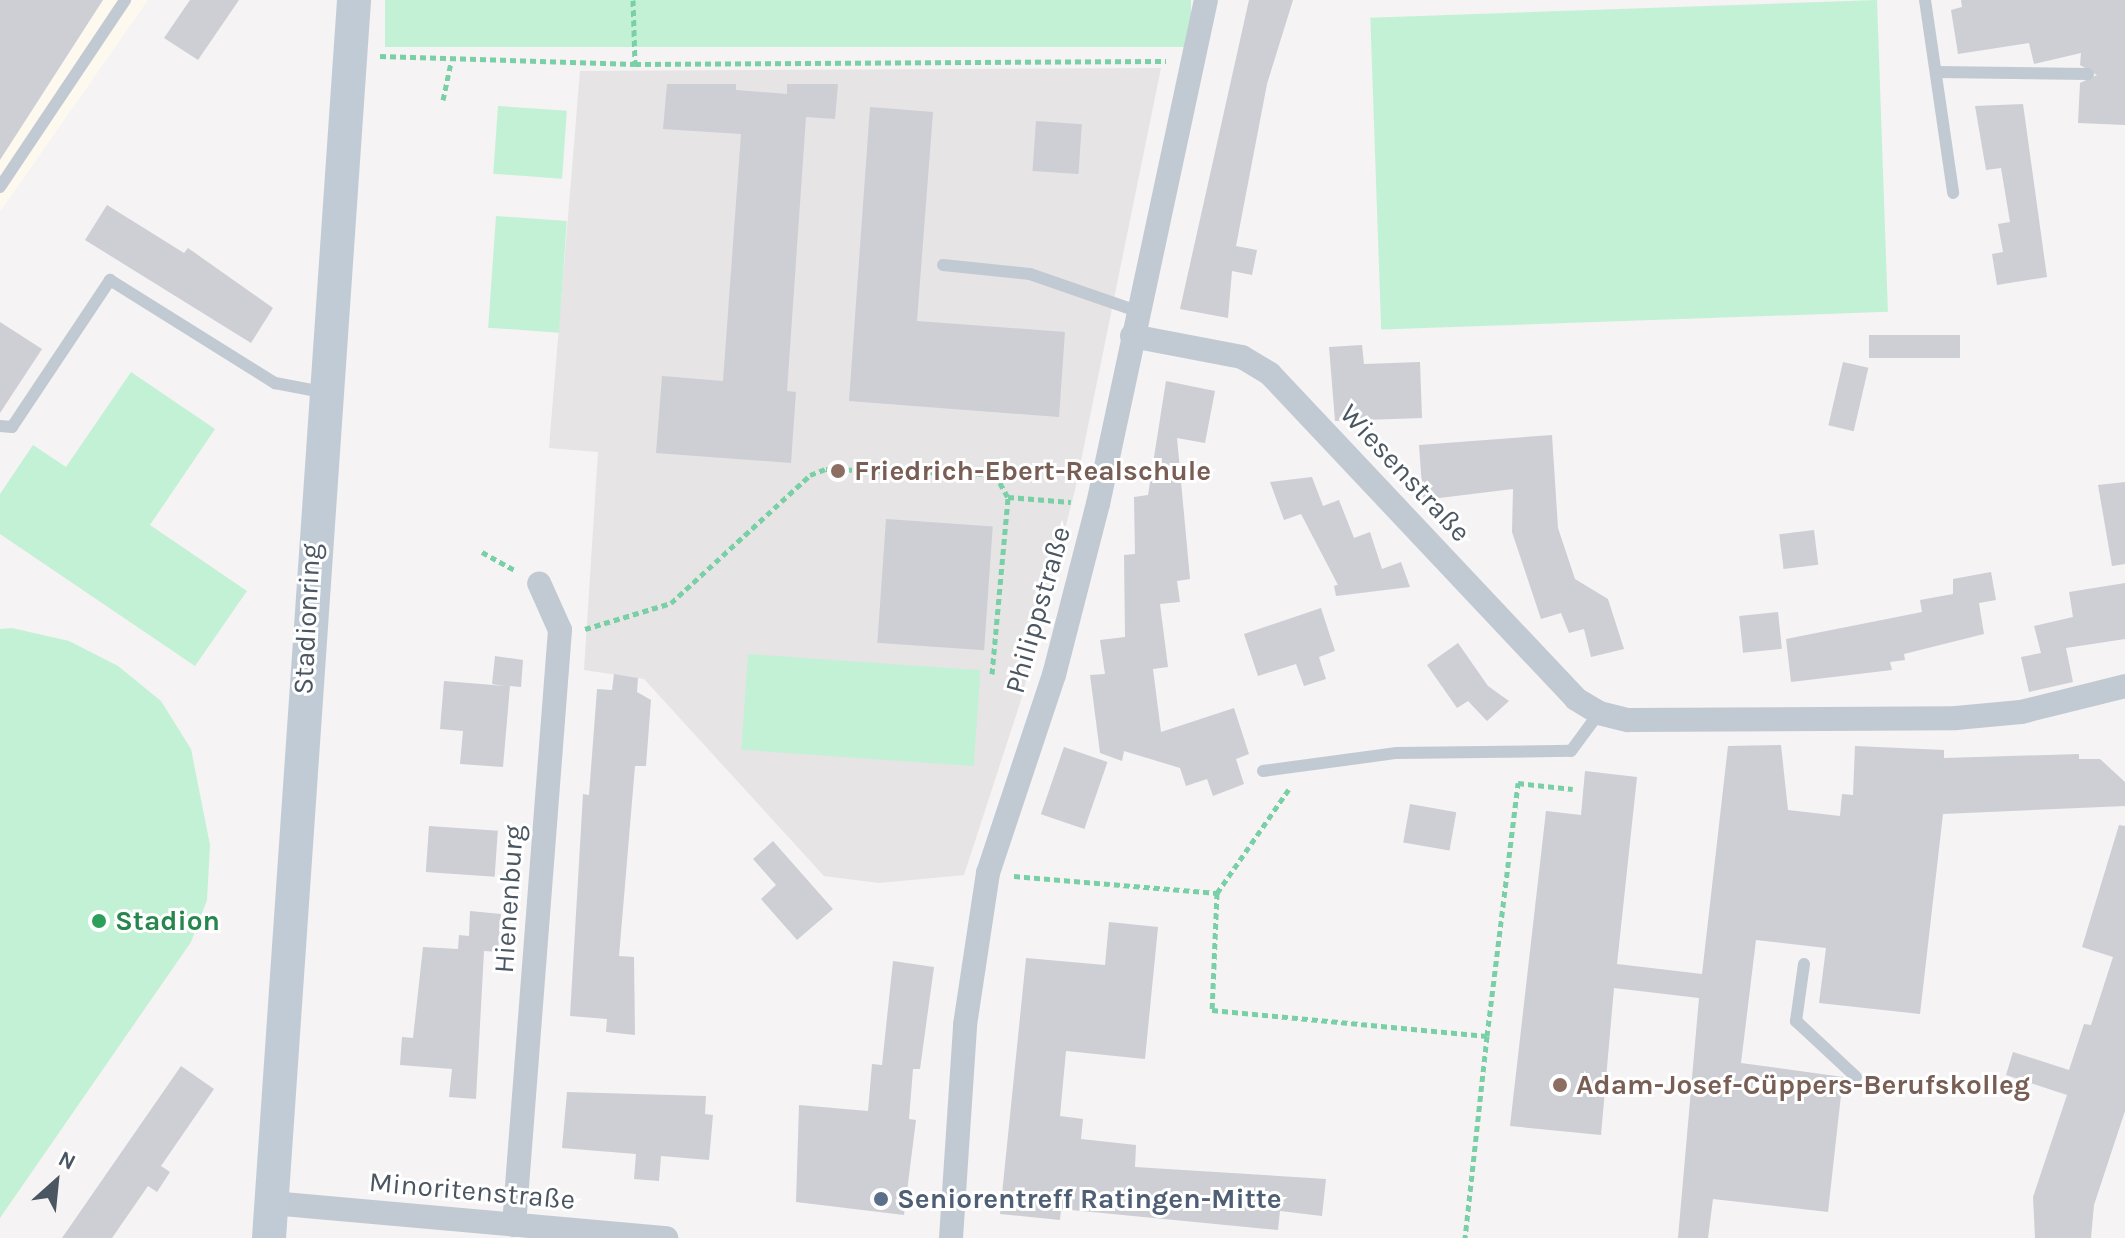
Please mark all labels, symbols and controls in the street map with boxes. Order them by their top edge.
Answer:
street label: Wiesenstraße [1333,397,1477,549]
place label: Friedrich-Ebert-Realschule [854,454,1211,488]
marker: Friedrich-Ebert-Realschule [829,462,847,480]
street label: Philippstraße [998,523,1078,697]
street label: Stadionring [286,543,328,695]
street label: Hienenburg [487,824,531,974]
place label: Stadion [115,904,220,938]
marker: Stadion [90,912,108,930]
place label: Adam-Josef-Cüppers-Berufskolleg [1576,1068,2030,1102]
marker: Adam-Josef-Cüppers-Berufskolleg [1551,1076,1569,1094]
north arrow [16,1142,96,1222]
text: N [54,1145,80,1176]
street label: Minoritenstraße [367,1165,577,1217]
place label: Seniorentreff Ratingen-Mitte [897,1182,1282,1216]
marker: Seniorentreff Ratingen-Mitte [872,1190,890,1208]

